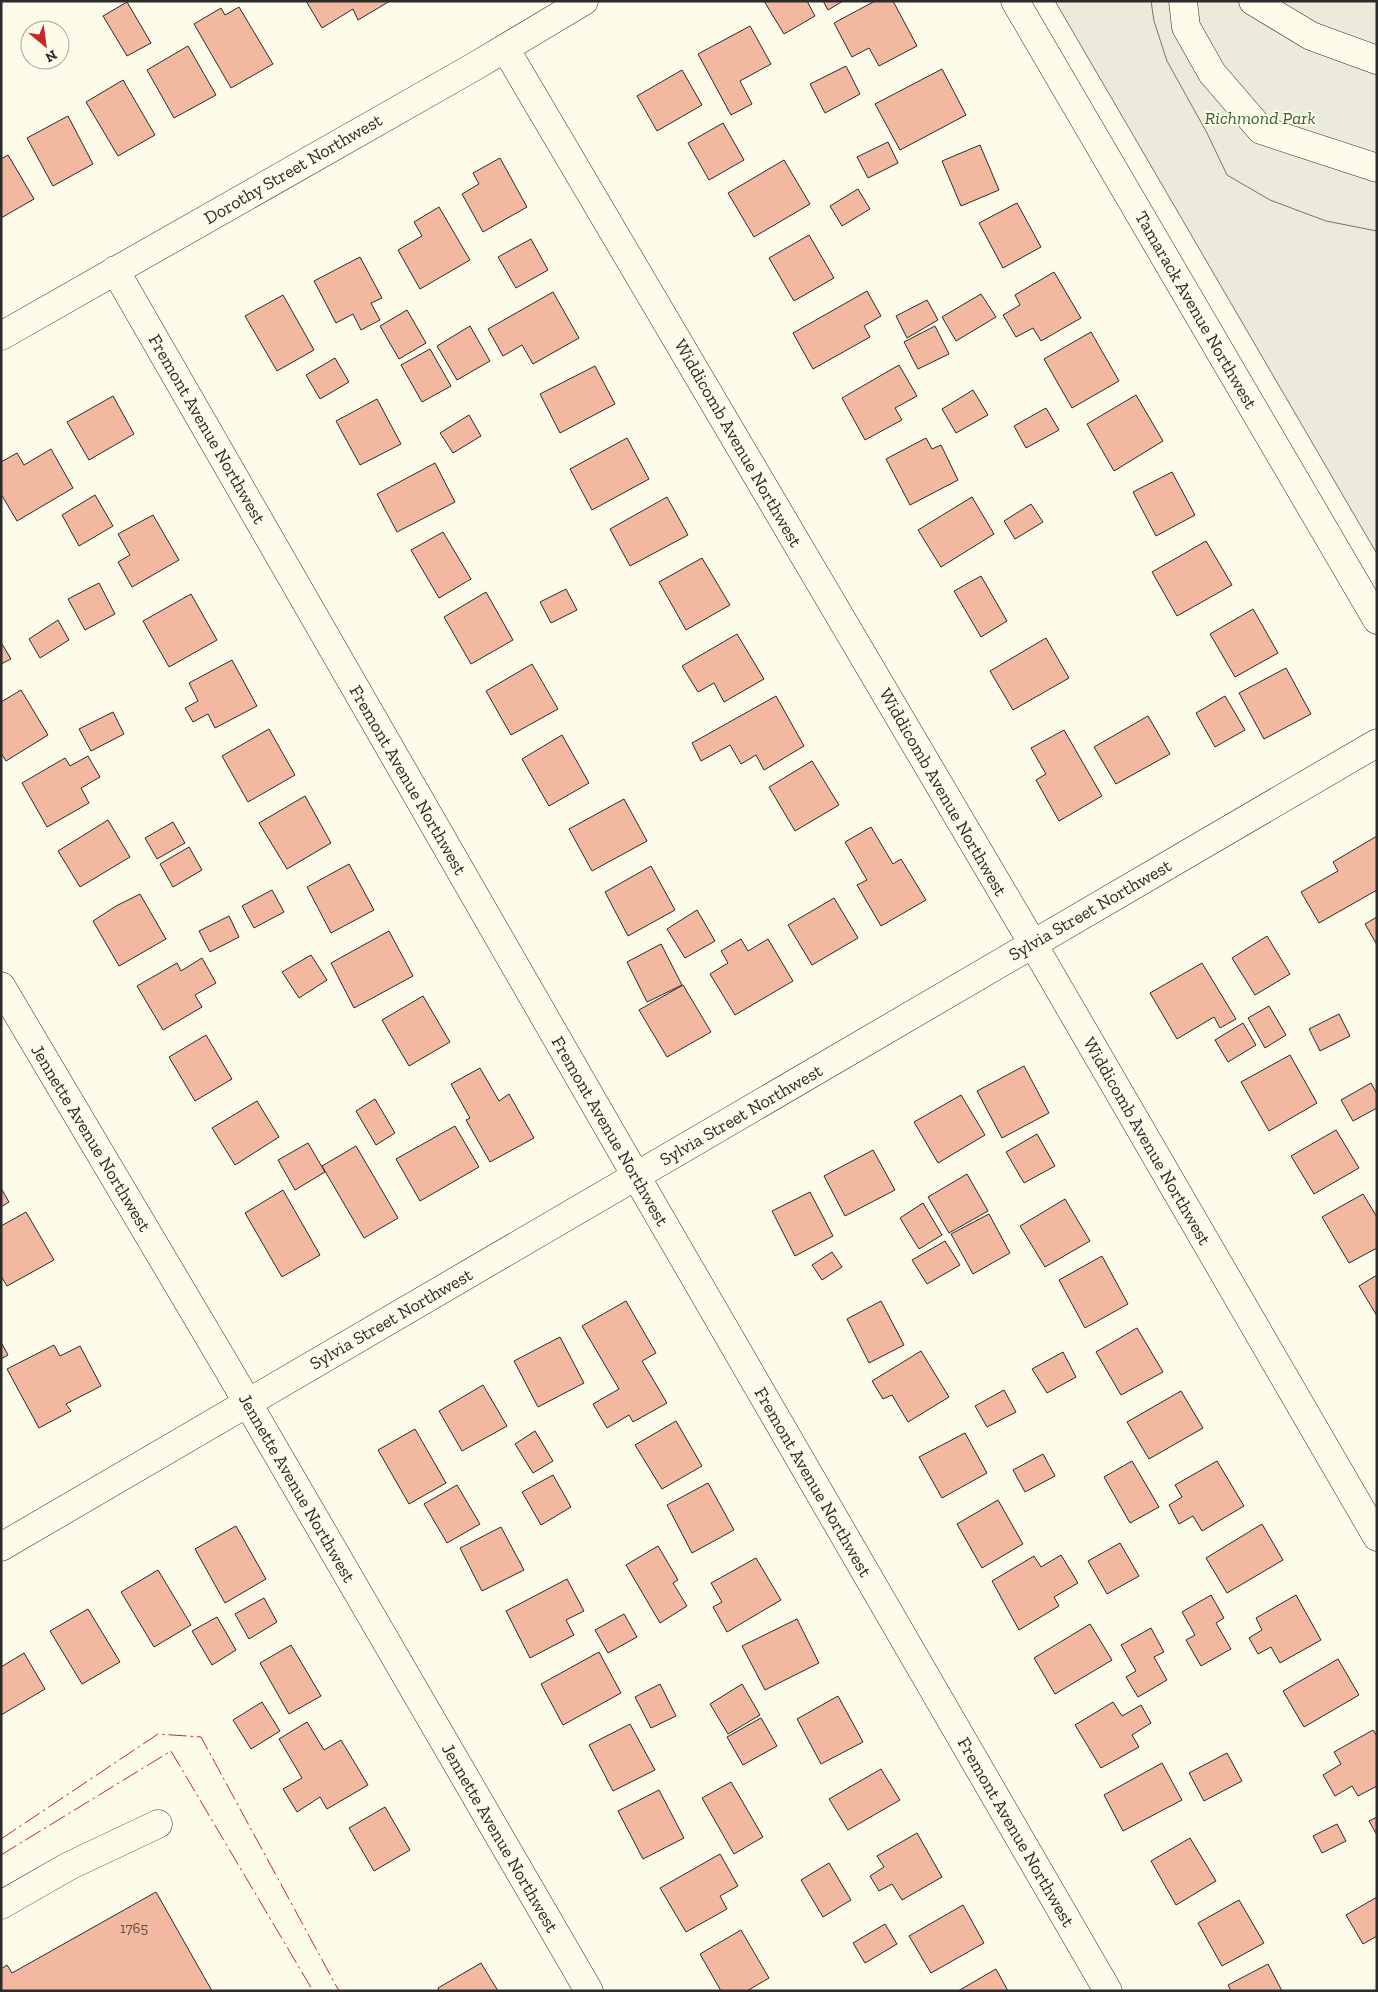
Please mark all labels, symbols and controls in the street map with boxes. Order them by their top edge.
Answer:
north arrow [20,20,70,70]
text: N [42,46,60,66]
park label: Richmond Park [1205,107,1315,129]
street label: Dorothy Street Northwest [200,109,386,229]
street label: Tamarack Avenue Northwest [1130,207,1262,413]
street label: Fremont Avenue Northwest [144,330,270,528]
street label: Widdicomb Avenue Northwest [669,335,807,551]
street label: Fremont Avenue Northwest [345,681,471,879]
street label: Widdicomb Avenue Northwest [874,684,1012,900]
street label: Sylvia Street Northwest [1005,854,1176,966]
street label: Fremont Avenue Northwest [547,1032,673,1230]
street label: Widdicomb Avenue Northwest [1078,1033,1216,1249]
street label: Jennette Avenue Northwest [26,1040,156,1236]
street label: Sylvia Street Northwest [656,1059,827,1171]
street label: Sylvia Street Northwest [306,1263,477,1375]
street label: Fremont Avenue Northwest [750,1383,876,1581]
street label: Jennette Avenue Northwest [234,1390,360,1587]
street label: Fremont Avenue Northwest [953,1733,1079,1931]
street label: Jennette Avenue Northwest [437,1740,563,1937]
house number: 1765 [120,1919,148,1937]

